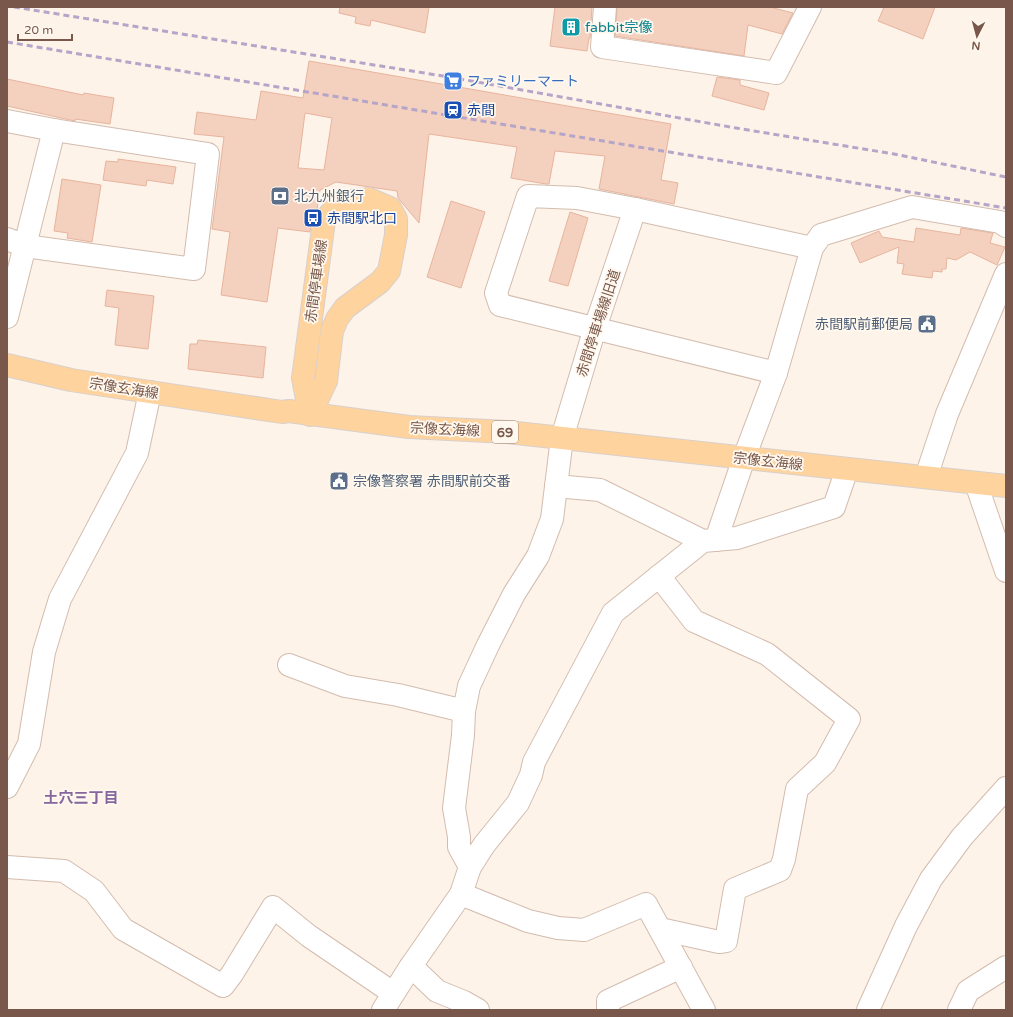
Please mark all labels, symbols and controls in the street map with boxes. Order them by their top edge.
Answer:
scale bar [18,16,72,42]
building icon: fabbit宗像 [560,16,582,38]
north arrow [957,16,997,56]
place label: fabbit宗像 [585,19,653,36]
text: 20 m [24,23,53,37]
text: N [971,39,981,52]
supermarket icon: ファミリーマート [442,70,464,92]
place label: ファミリーマート [467,73,579,90]
station icon: 赤間 [442,99,464,121]
place label: 赤間 [467,102,495,119]
bank icon: 北九州銀行 [269,185,291,207]
place label: 北九州銀行 [294,188,364,205]
bus stop icon: 赤間駅北口 [302,207,324,229]
place label: 赤間駅北口 [327,210,397,227]
street label: 赤間停車場線 [302,238,331,324]
street label: 赤間停車場線旧道 [573,267,624,379]
public building icon: 赤間駅前郵便局 [916,313,938,335]
place label: 赤間駅前郵便局 [815,316,913,333]
street label: 宗像玄海線 [88,375,160,402]
street label: 宗像玄海線 [410,419,480,440]
road number: 69 [492,421,518,443]
street label: 宗像玄海線 [732,449,804,474]
public building icon: 宗像警察署 赤間駅前交番 [328,470,350,492]
place label: 宗像警察署 赤間駅前交番 [353,473,511,490]
district label: 土穴三丁目 [43,789,119,807]

